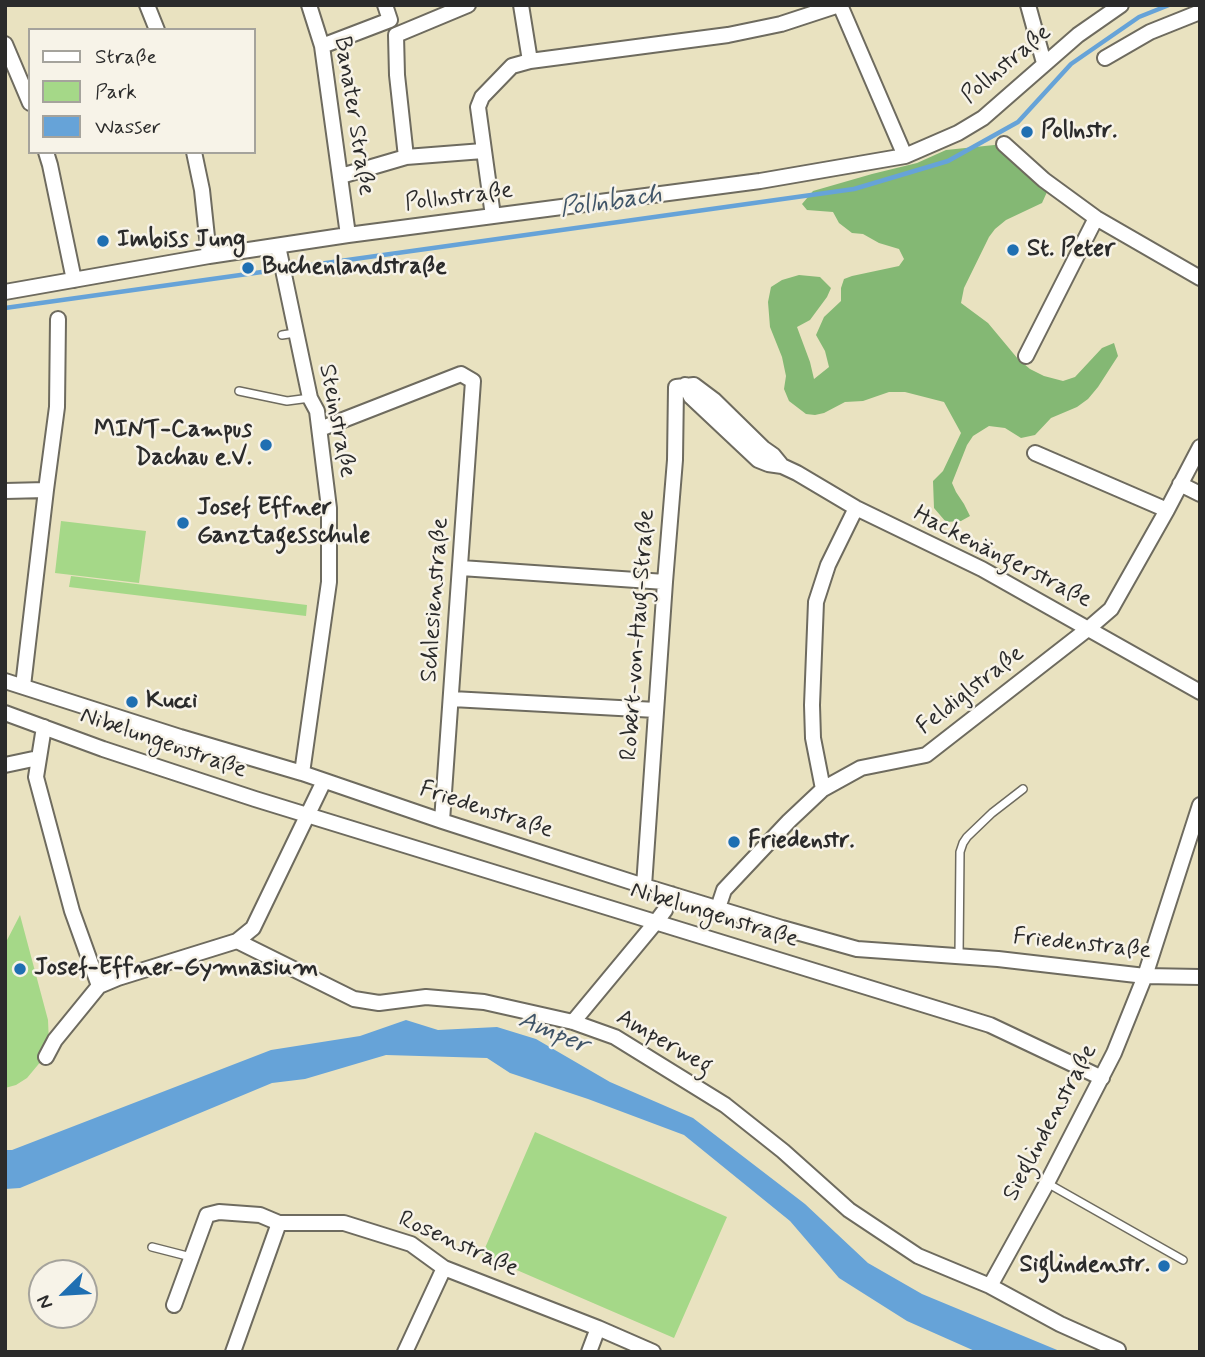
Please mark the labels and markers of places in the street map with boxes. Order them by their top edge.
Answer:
place label: Pollnstr. [1041,118,1117,146]
marker: Pollnstr. [1019,124,1035,140]
place label: Imbiss Jung [117,227,245,255]
marker: Imbiss Jung [95,233,111,249]
place label: St. Peter [1027,236,1115,264]
marker: St. Peter [1005,242,1021,258]
place label: Buchenlandstraße [262,254,447,282]
marker: Buchenlandstraße [240,260,256,276]
place label: MINT-Campus Dachau e.V. [94,417,252,473]
marker: MINT-Campus Dachau e.V. [258,437,274,453]
place label: Josef Effner Ganztagesschule [197,495,370,551]
marker: Josef Effner Ganztagesschule [175,515,191,531]
place label: Kucci [146,688,198,716]
marker: Kucci [124,694,140,710]
place label: Friedenstr. [748,828,855,856]
marker: Friedenstr. [726,834,742,850]
place label: Josef-Effner-Gymnasium [34,955,318,983]
marker: Josef-Effner-Gymnasium [12,961,28,977]
place label: Siglindenstr. [1020,1252,1150,1280]
marker: Siglindenstr. [1156,1258,1172,1274]

